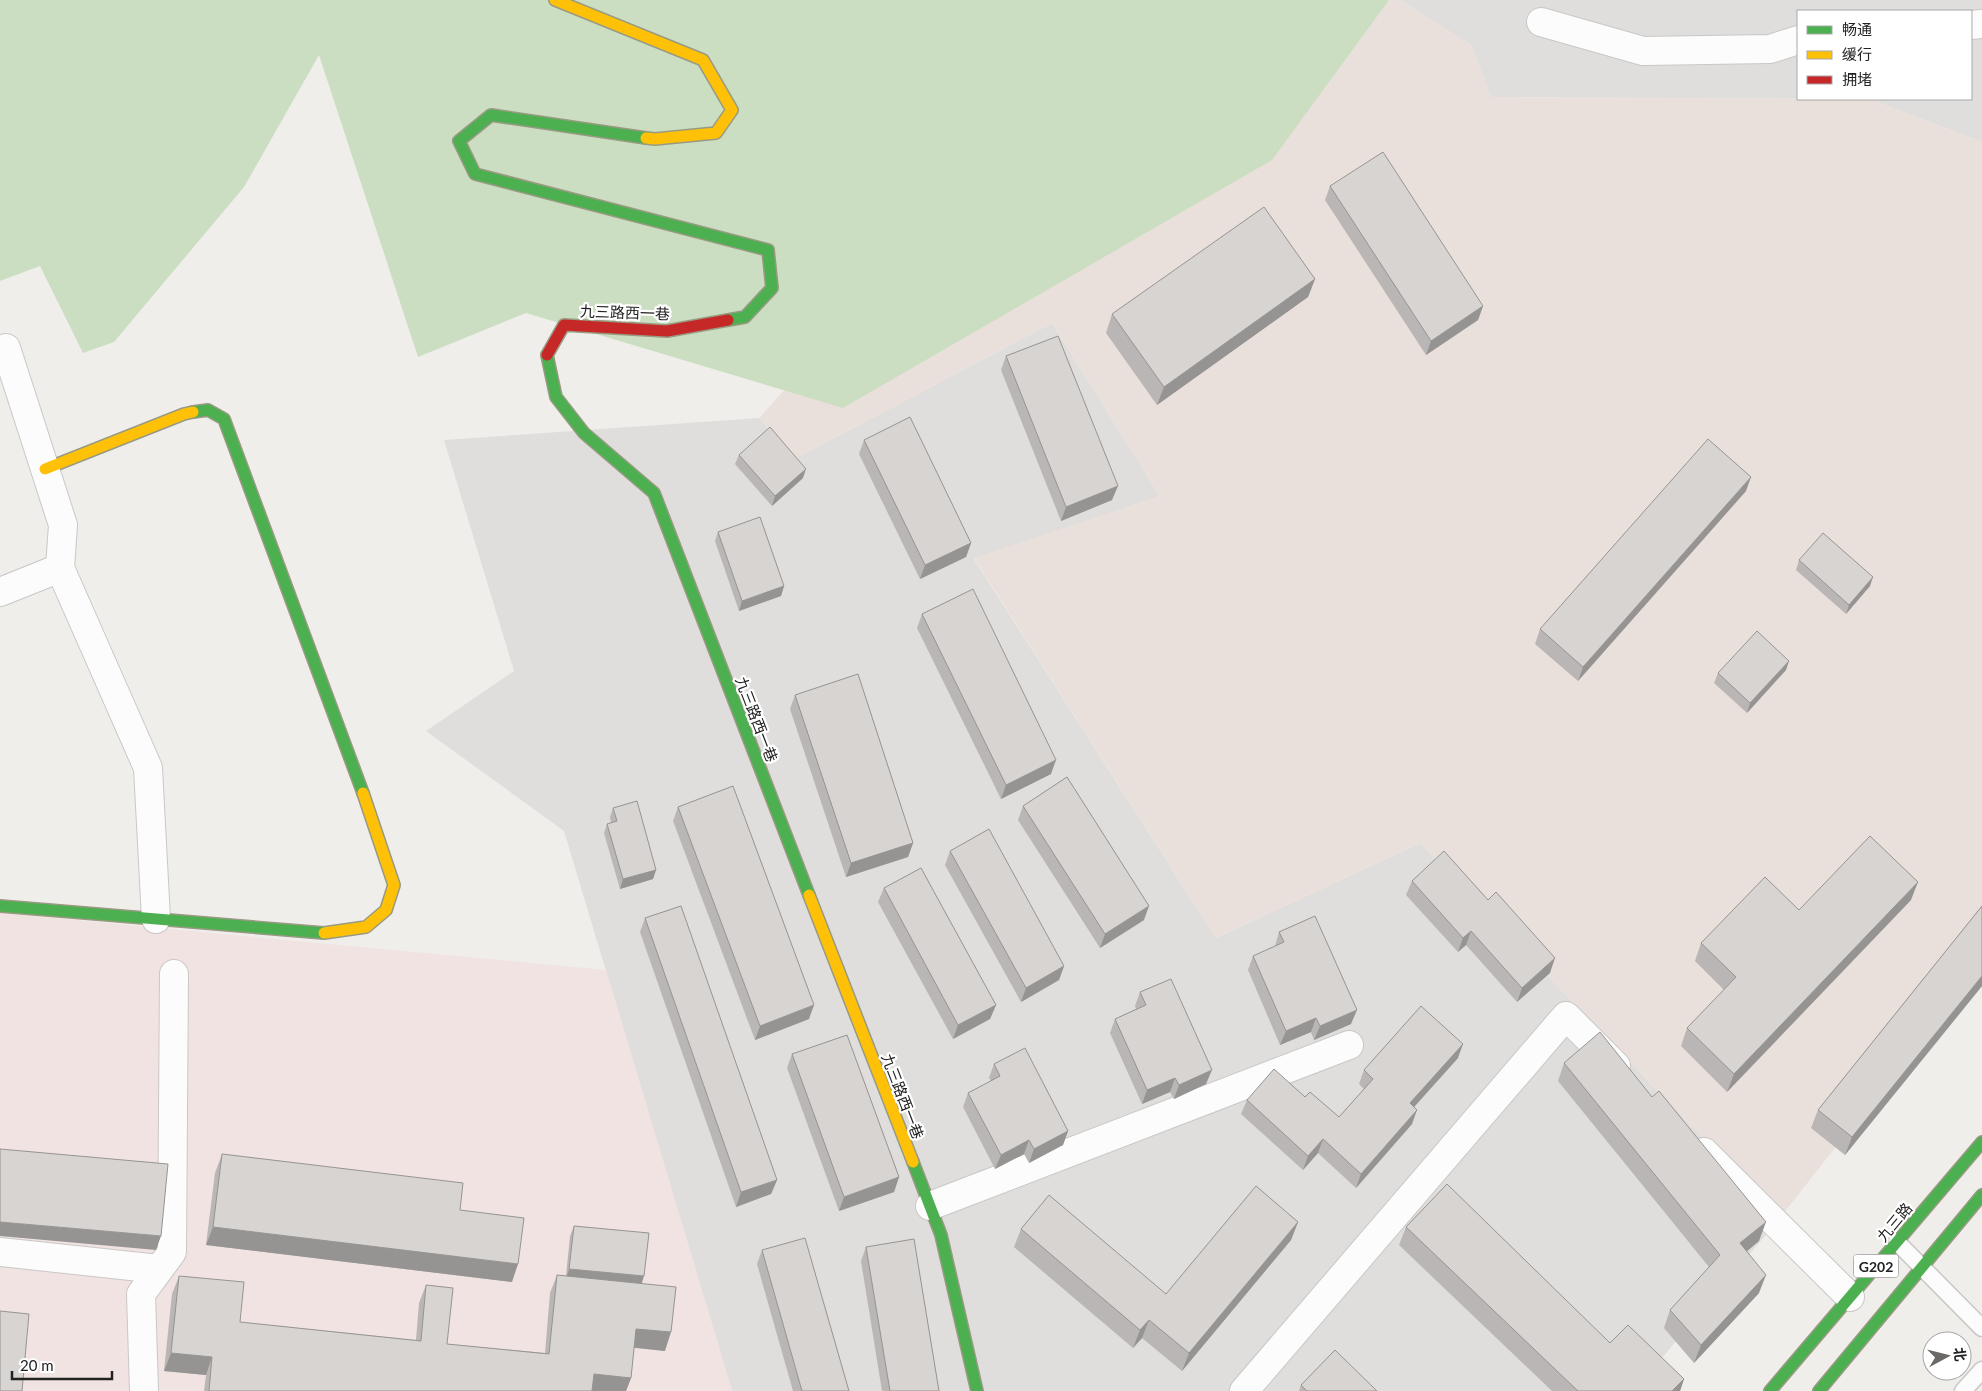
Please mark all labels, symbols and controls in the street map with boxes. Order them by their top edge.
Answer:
legend [1797,10,1972,100]
text: 畅通 [1842,20,1872,38]
text: 缓行 [1842,45,1872,63]
text: 拥堵 [1842,70,1872,88]
street label: 九三路西一巷 [580,301,670,323]
street label: 九三路西一巷 [732,674,782,764]
street label: 九三路西一巷 [878,1051,928,1141]
street label: 九三路 [1873,1199,1915,1245]
road number: G202 [1854,1254,1898,1278]
north arrow [1922,1331,1972,1381]
text: 北 [1951,1346,1970,1362]
scale bar [12,1348,112,1380]
text: 20 m [20,1356,54,1374]

